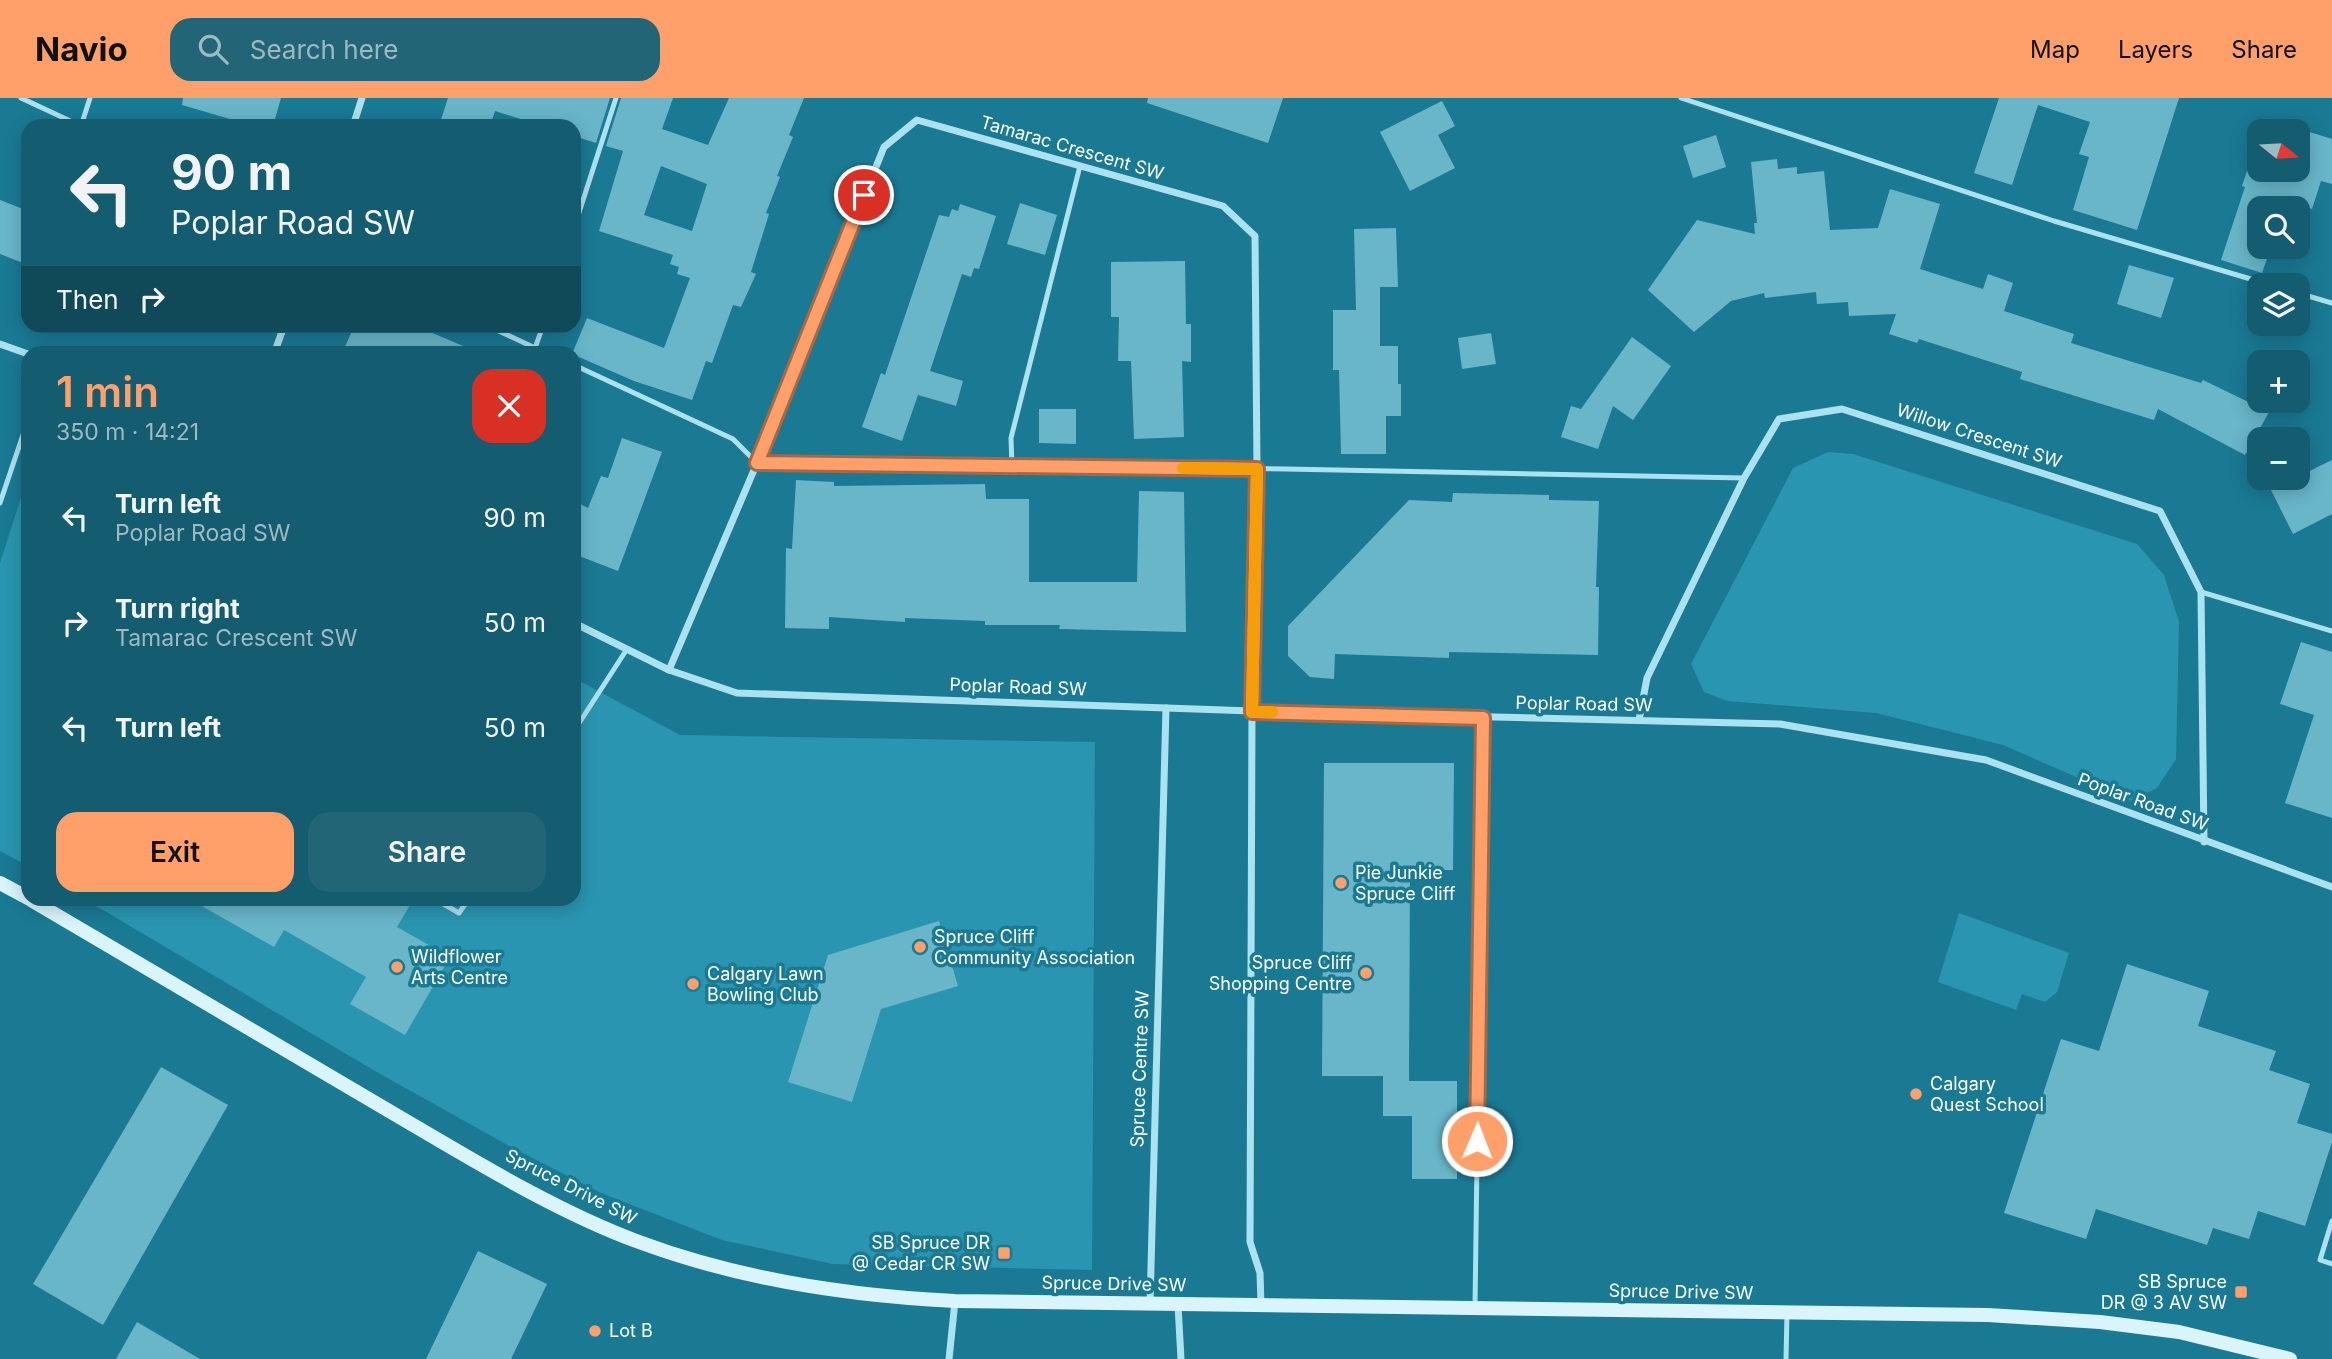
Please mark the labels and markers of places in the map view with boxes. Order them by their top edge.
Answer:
pin [834,165,894,225]
place label: Pie Junkie Spruce Cliff [1355,862,1456,904]
marker: Pie Junkie Spruce Cliff [1333,875,1349,891]
place label: Spruce Cliff Community Association [934,926,1135,968]
marker: Spruce Cliff Community Association [912,939,928,955]
place label: Wildflower Arts Centre [411,946,508,988]
place label: Spruce Cliff Shopping Centre [1209,952,1352,994]
marker: Wildflower Arts Centre [389,959,405,975]
place label: Calgary Lawn Bowling Club [707,963,824,1005]
marker: Spruce Cliff Shopping Centre [1358,965,1374,981]
marker: Calgary Lawn Bowling Club [685,976,701,992]
place label: Calgary Quest School [1930,1073,2044,1115]
marker: Calgary Quest School [1908,1086,1924,1102]
place label: SB Spruce DR @ Cedar CR SW [852,1232,990,1274]
marker: SB Spruce DR @ Cedar CR SW [996,1245,1012,1261]
place label: SB Spruce DR @ 3 AV SW [2101,1271,2227,1313]
marker: SB Spruce DR @ 3 AV SW [2233,1284,2249,1300]
place label: Lot B [609,1320,653,1341]
marker: Lot B [587,1323,603,1339]

